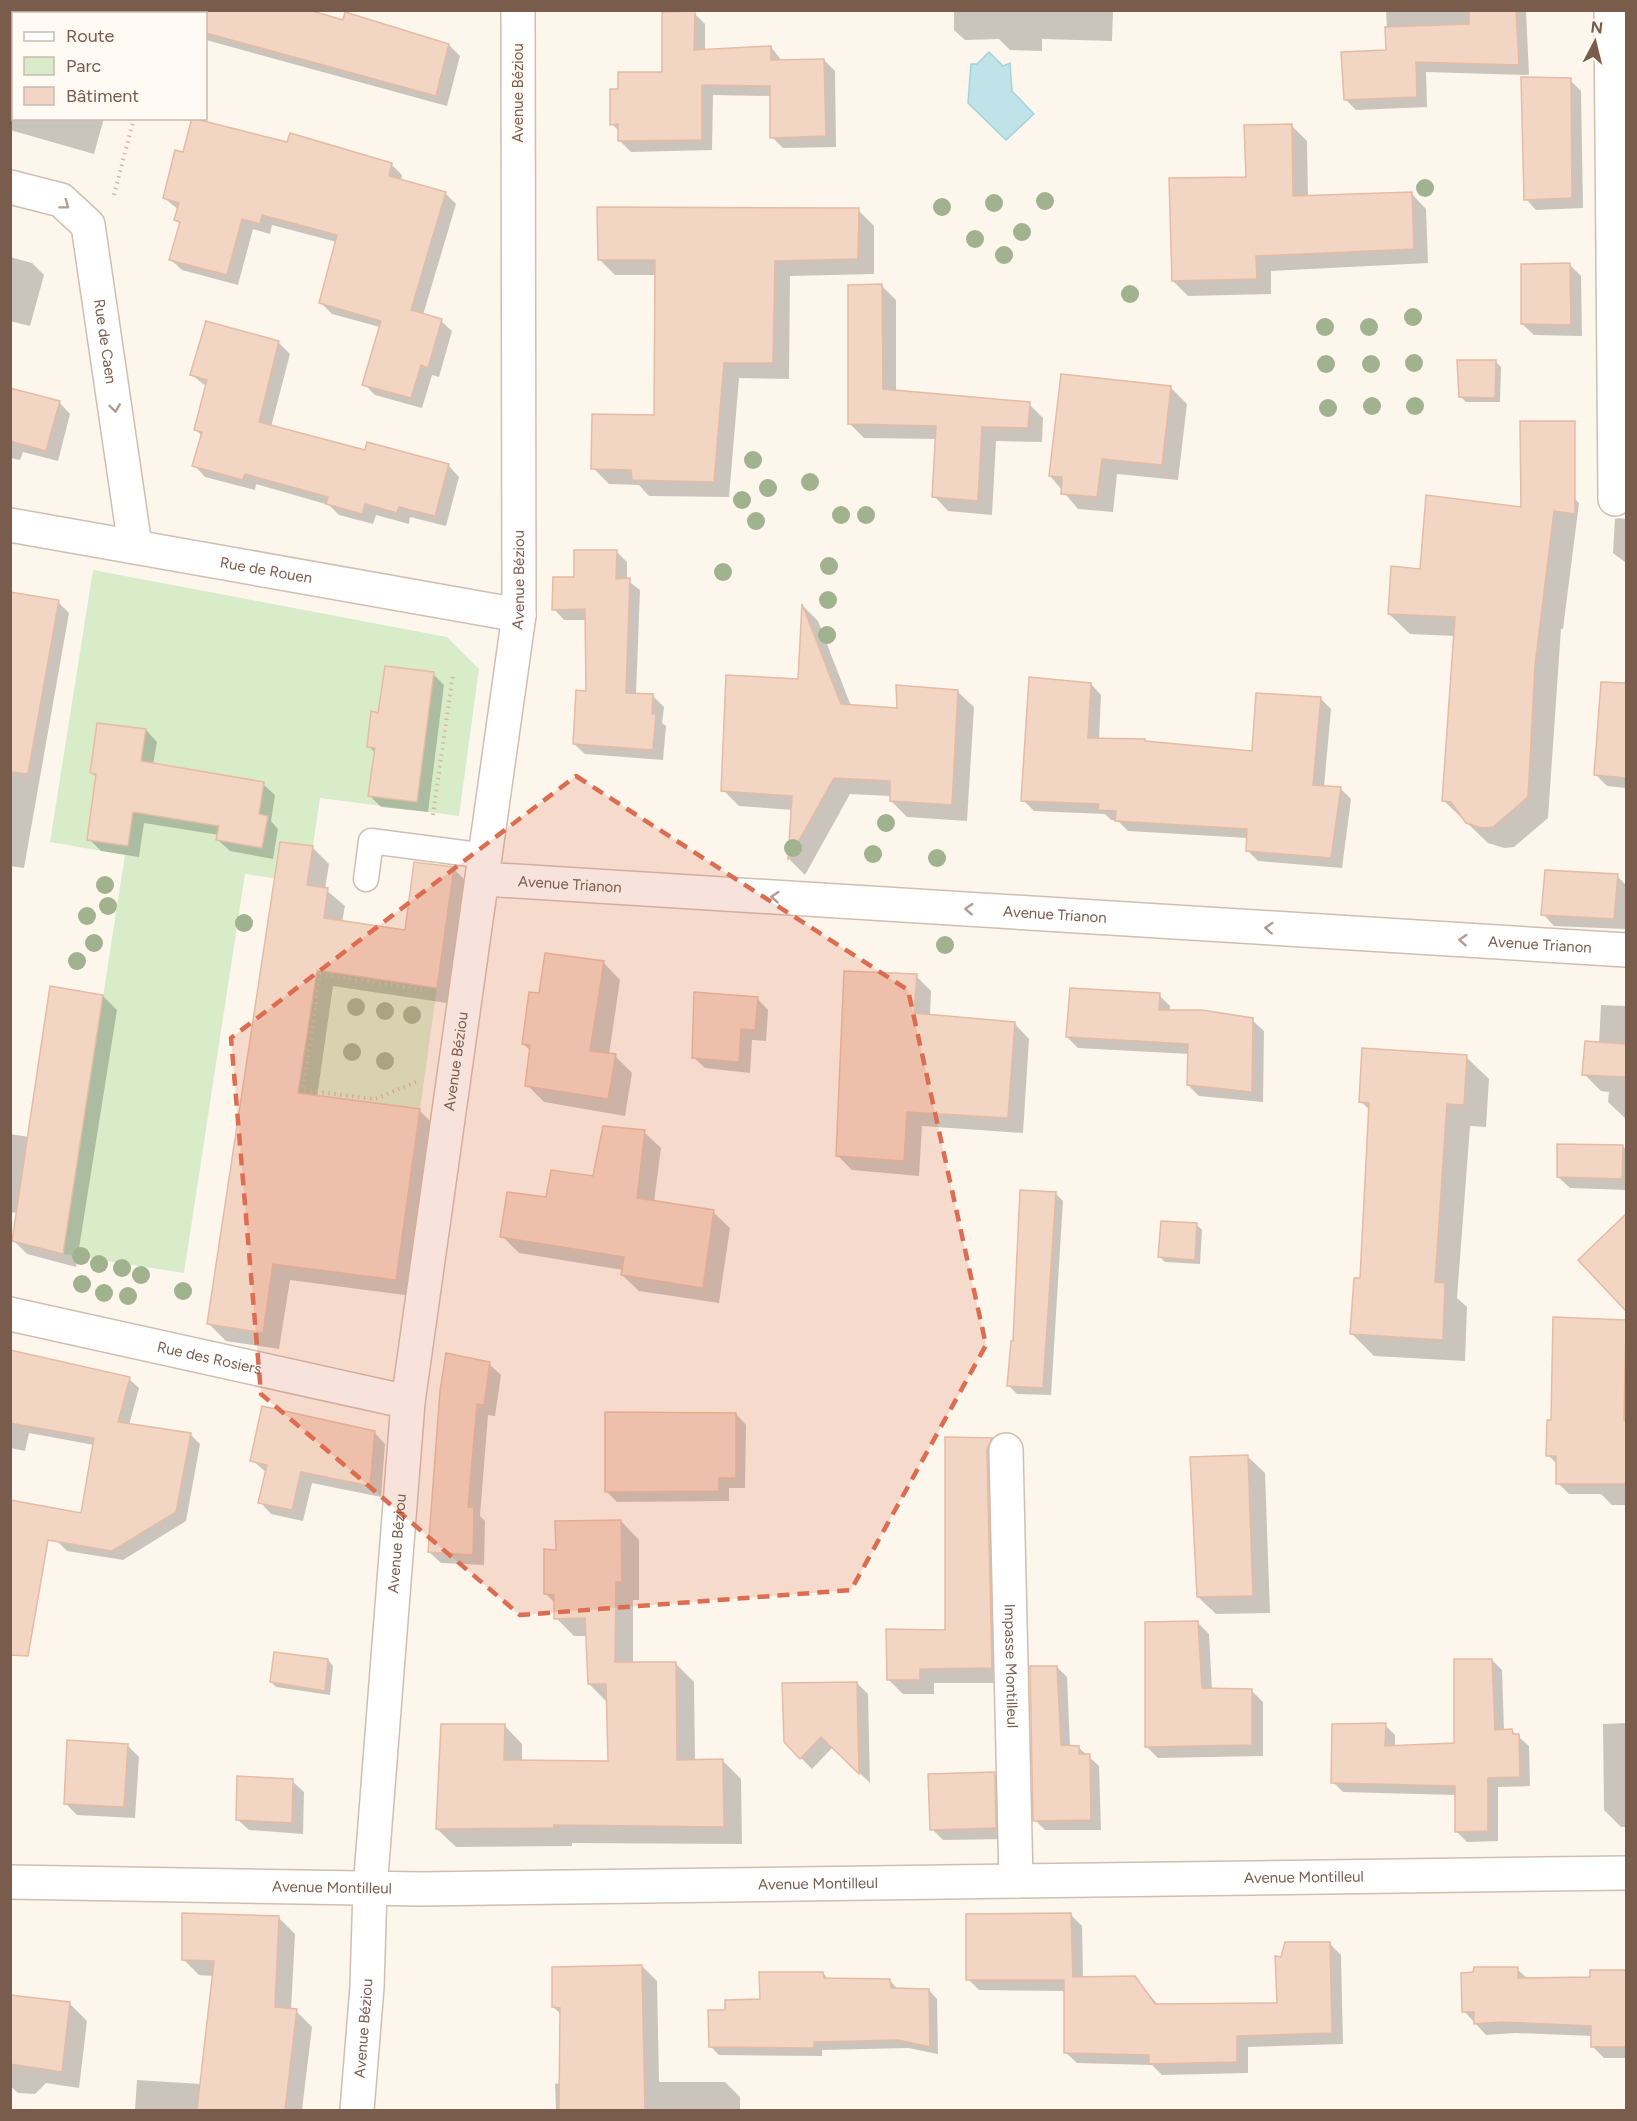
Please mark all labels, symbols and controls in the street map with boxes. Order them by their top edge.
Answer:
legend [12,12,207,120]
north arrow [1565,12,1625,72]
text: N [1589,17,1604,38]
text: Route [66,25,115,47]
street label: Avenue Béziou [509,43,527,143]
text: Parc [66,55,102,77]
text: Bâtiment [66,85,139,107]
one-way arrow [58,198,69,209]
street label: Rue de Caen [90,298,120,385]
one-way arrow [108,404,120,413]
street label: Avenue Béziou [508,530,528,631]
street label: Rue de Rouen [218,553,314,587]
street label: Avenue Trianon [517,872,622,897]
one-way arrow [770,891,779,904]
street label: Avenue Trianon [1003,902,1107,927]
one-way arrow [965,903,974,916]
one-way arrow [1264,922,1273,935]
street label: Avenue Trianon [1488,932,1592,957]
one-way arrow [1459,934,1468,947]
street label: Avenue Béziou [440,1011,472,1112]
street label: Rue des Rosiers [155,1338,263,1378]
street label: Avenue Béziou [384,1493,410,1594]
street label: Impasse Montilleul [1001,1603,1021,1729]
street label: Avenue Montilleul [1244,1867,1364,1887]
street label: Avenue Montilleul [758,1874,878,1894]
street label: Avenue Montilleul [272,1877,392,1898]
street label: Avenue Béziou [351,1978,376,2079]

